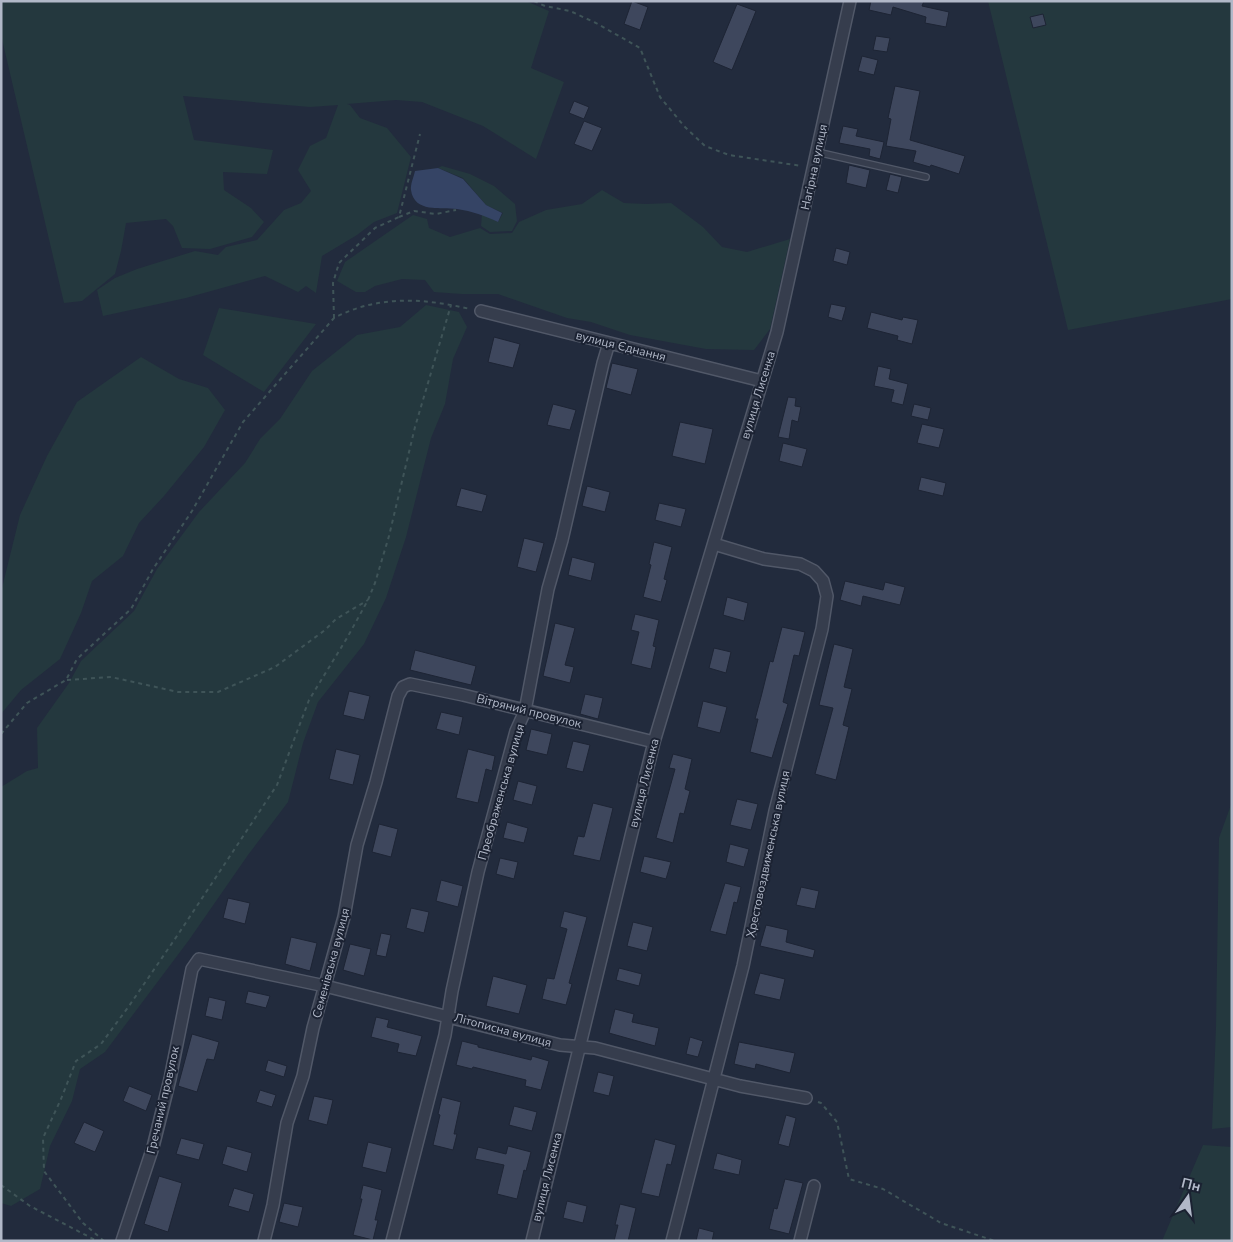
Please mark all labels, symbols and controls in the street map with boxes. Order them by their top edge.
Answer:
street label: Нагірна вулиця [797,123,831,211]
street label: вулиця Єднання [574,327,668,365]
street label: вулиця Лисенка [737,349,779,441]
street label: Вітряний провулок [475,690,584,732]
street label: Преображенська вулиця [474,722,528,862]
street label: вулиця Лисенка [625,737,663,829]
street label: Хрестовоздвиженська вулиця [742,769,794,939]
street label: Семенівська вулиця [309,906,353,1020]
street label: Літописна вулиця [453,1009,553,1051]
street label: Гречаний провулок [143,1044,183,1155]
street label: вулиця Лисенка [528,1131,566,1223]
north arrow [1163,1172,1213,1222]
text: Пн [1179,1173,1203,1196]

